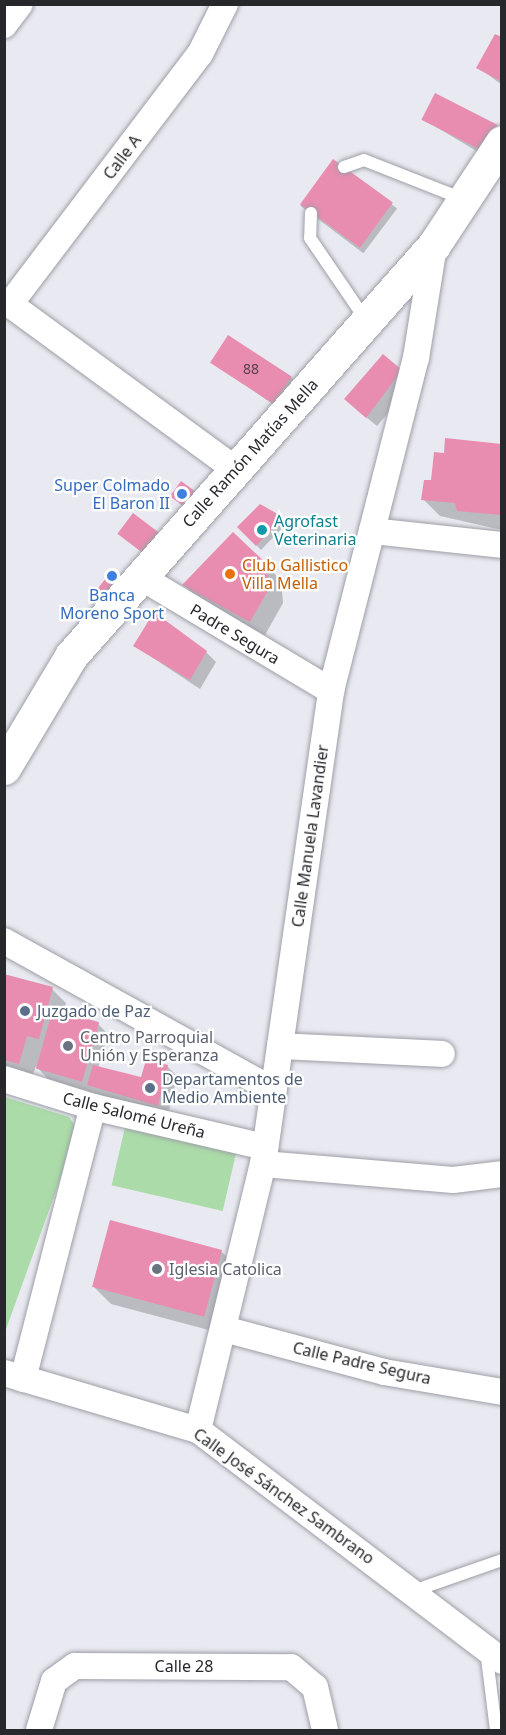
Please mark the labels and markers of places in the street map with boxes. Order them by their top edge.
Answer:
place label: Super Colmado El Baron II [54,475,170,513]
marker: Super Colmado El Baron II [175,487,189,501]
place label: Agrofast Veterinaria [274,511,356,549]
marker: Agrofast Veterinaria [255,523,269,537]
place label: Club Gallistico Villa Mella [242,555,348,593]
marker: Club Gallistico Villa Mella [223,567,237,581]
marker: Banca Moreno Sport [105,569,119,583]
place label: Banca Moreno Sport [60,585,164,623]
place label: Juzgado de Paz [37,1001,150,1021]
marker: Juzgado de Paz [18,1004,32,1018]
place label: Centro Parroquial Unión y Esperanza [80,1027,219,1065]
marker: Centro Parroquial Unión y Esperanza [61,1039,75,1053]
place label: Departamentos de Medio Ambiente [162,1069,303,1107]
marker: Departamentos de Medio Ambiente [143,1081,157,1095]
place label: Iglesia Catolica [169,1259,282,1279]
marker: Iglesia Catolica [150,1262,164,1276]

